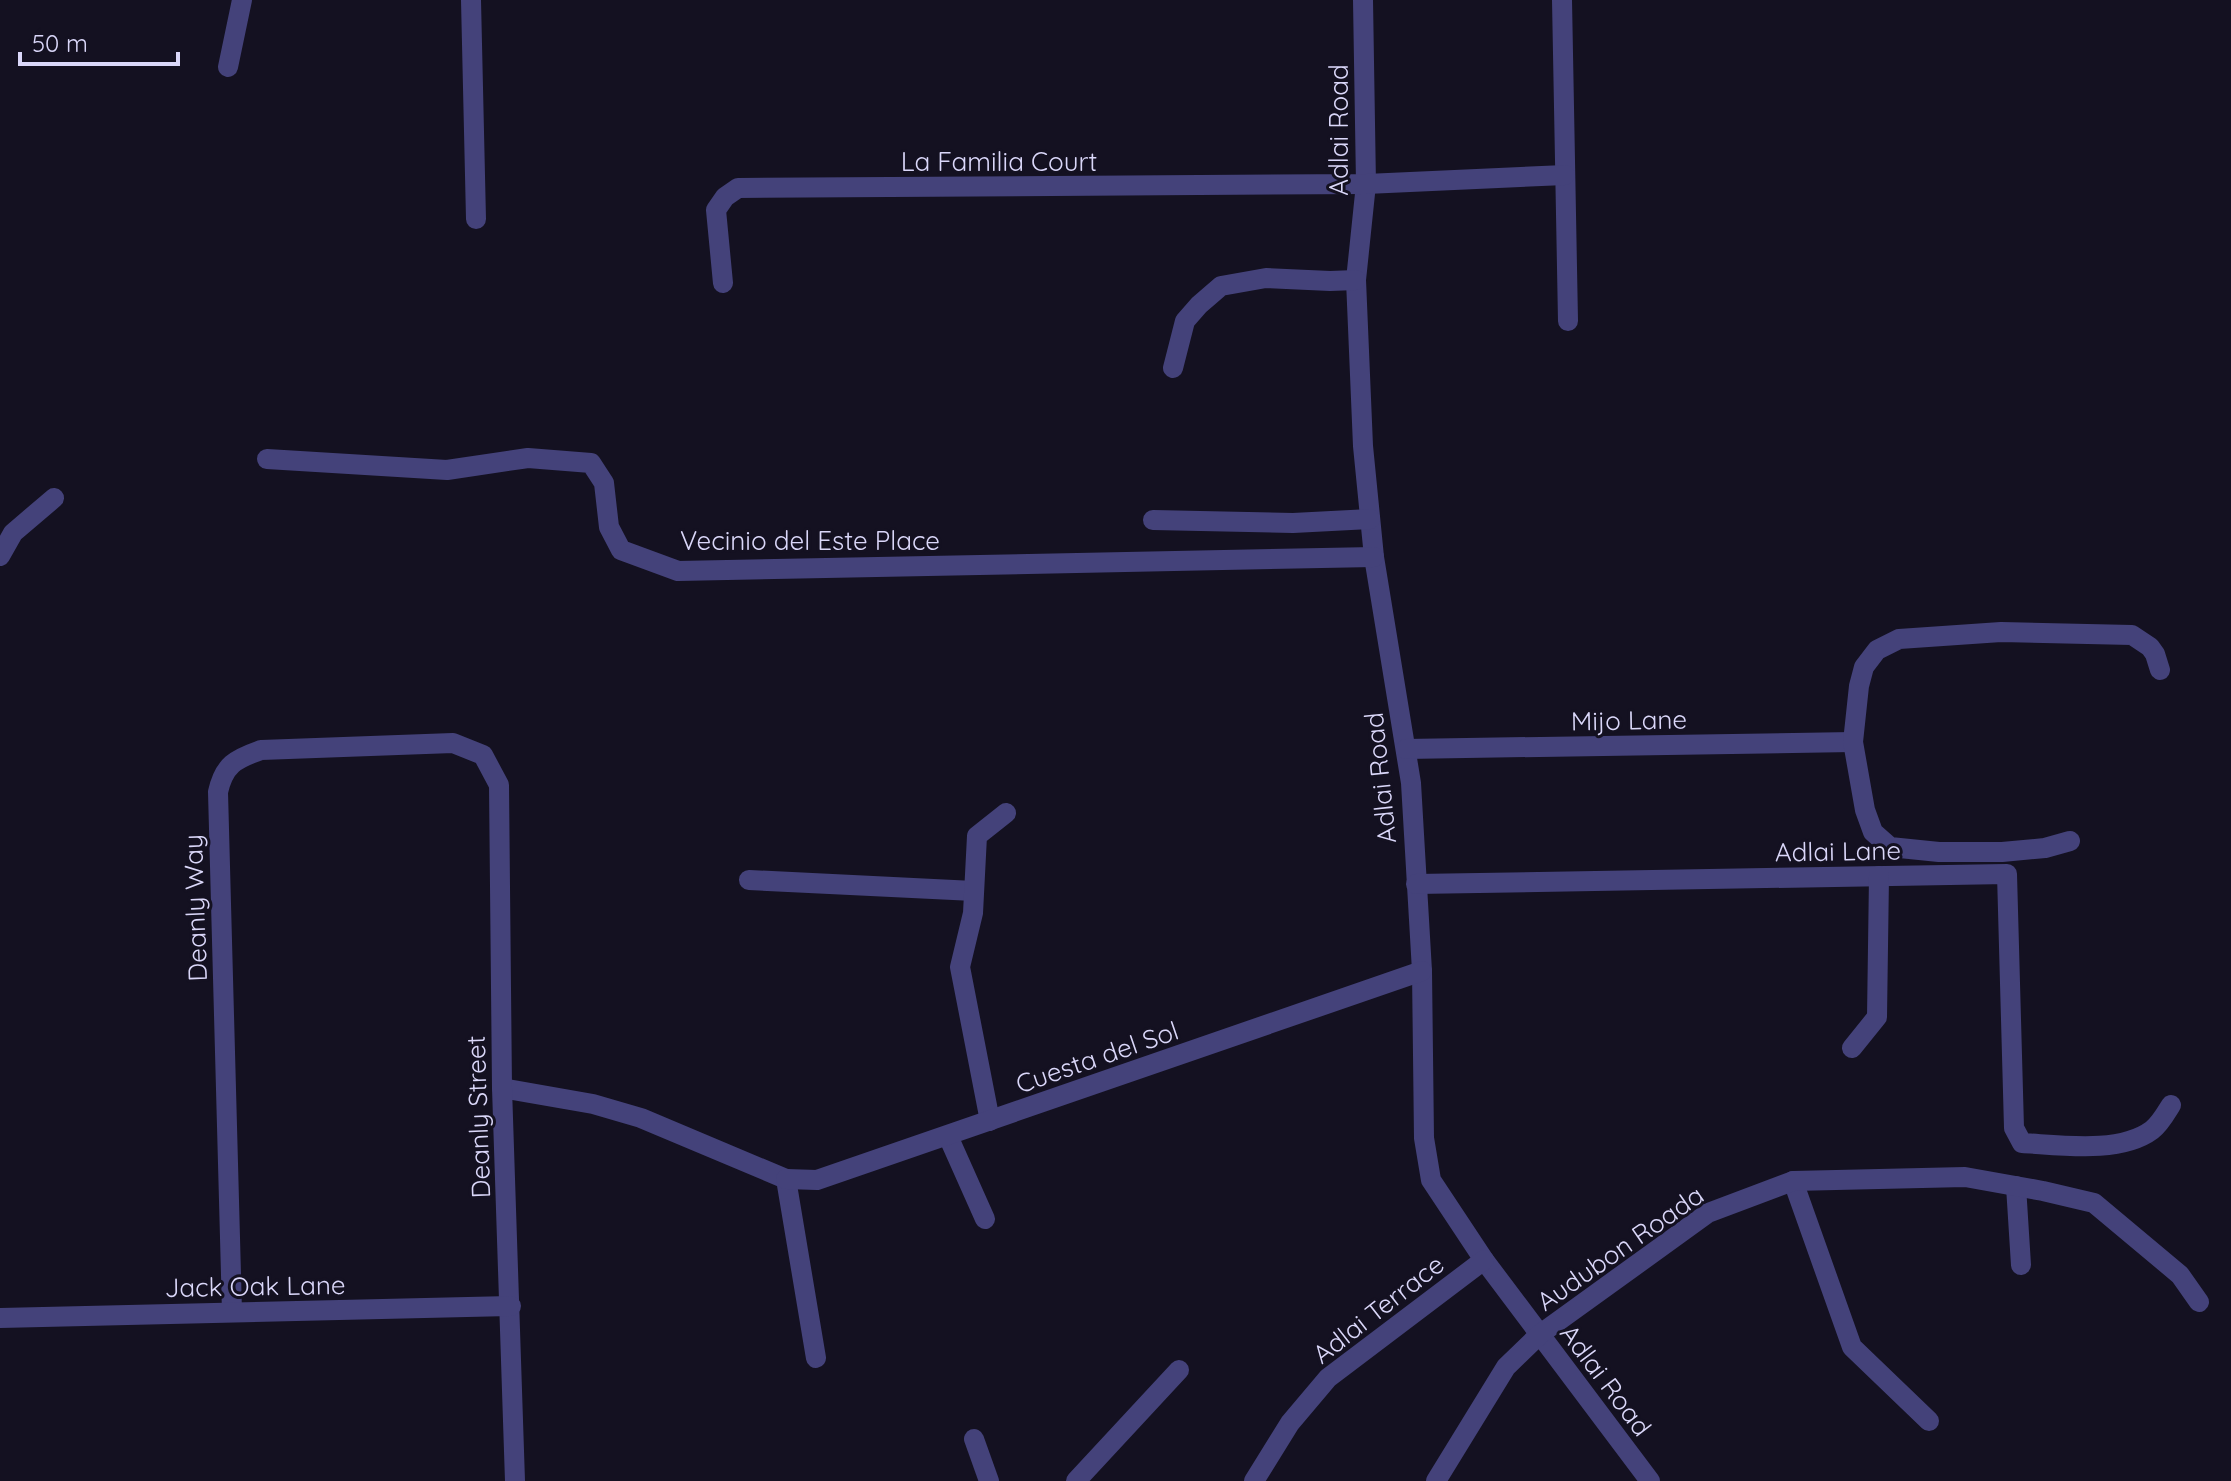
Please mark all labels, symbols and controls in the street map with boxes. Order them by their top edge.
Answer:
scale bar [20,16,178,66]
text: 50 m [32,28,88,58]
street label: Adlai Road [1322,64,1355,196]
street label: La Familia Court [901,145,1097,178]
street label: Vecinio del Este Place [680,524,940,557]
street label: Mijo Lane [1571,702,1687,738]
street label: Adlai Road [1357,711,1403,845]
street label: Adlai Lane [1775,833,1901,869]
street label: Deanly Way [176,834,214,982]
street label: Cuesta del Sol [1011,1014,1183,1100]
street label: Deanly Street [459,1035,497,1199]
street label: Audubon Roada [1530,1178,1710,1318]
street label: Adlai Terrace [1306,1247,1450,1371]
street label: Jack Oak Lane [164,1268,346,1304]
street label: Adlai Road [1553,1318,1659,1442]

